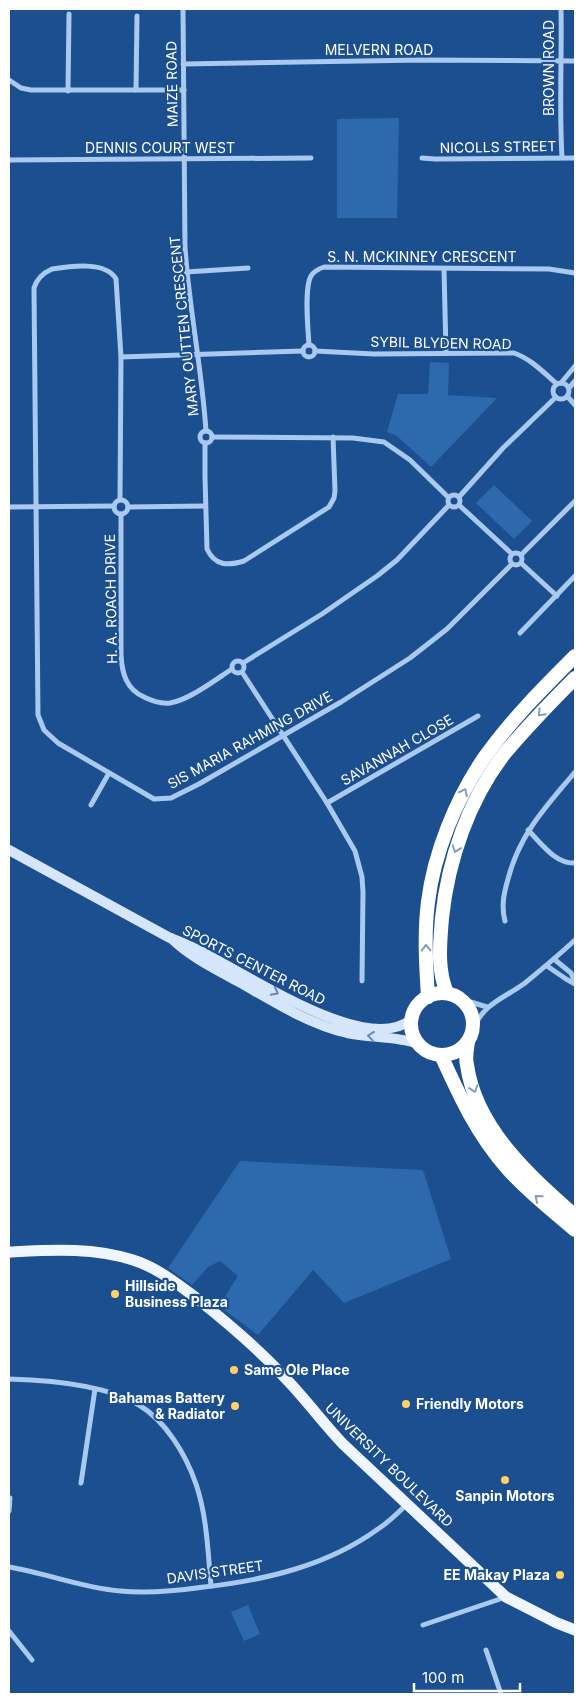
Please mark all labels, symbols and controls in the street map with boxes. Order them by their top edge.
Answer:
street label: BROWN ROAD [540,20,557,116]
street label: MAIZE ROAD [162,41,181,127]
street label: MELVERN ROAD [325,41,433,58]
street label: NICOLLS STREET [439,137,557,156]
street label: DENNIS COURT WEST [85,139,235,156]
street label: MARY OUTTEN CRESCENT [166,235,201,417]
street label: S. N. MCKINNEY CRESCENT [327,248,517,265]
street label: SYBIL BLYDEN ROAD [370,333,512,352]
street label: H. A. ROACH DRIVE [101,534,120,664]
street label: SIS MARIA RAHMING DRIVE [164,687,335,792]
one-way arrow [538,707,547,716]
street label: SAVANNAH CLOSE [338,710,456,789]
one-way arrow [458,788,468,797]
one-way arrow [452,845,462,853]
street label: SPORTS CENTER ROAD [180,921,329,1008]
one-way arrow [421,944,431,952]
one-way arrow [270,985,279,995]
one-way arrow [366,1032,375,1042]
one-way arrow [468,1085,478,1093]
one-way arrow [535,1195,544,1204]
place label: Hillside Business Plaza [125,1277,228,1310]
marker: Hillside Business Plaza [109,1288,121,1300]
place label: Same Ole Place [244,1361,350,1378]
marker: Same Ole Place [228,1364,240,1376]
place label: Bahamas Battery & Radiator [109,1389,226,1422]
place label: Friendly Motors [416,1395,524,1412]
marker: Friendly Motors [400,1398,412,1410]
street label: UNIVERSITY BOULEVARD [322,1399,457,1530]
marker: Bahamas Battery & Radiator [229,1400,241,1412]
marker: Sanpin Motors [499,1474,511,1486]
place label: Sanpin Motors [455,1487,555,1504]
street label: DAVIS STREET [165,1556,264,1587]
place label: EE Makay Plaza [444,1566,550,1583]
marker: EE Makay Plaza [554,1569,566,1581]
scale bar [414,1660,520,1692]
text: 100 m [422,1668,464,1687]

